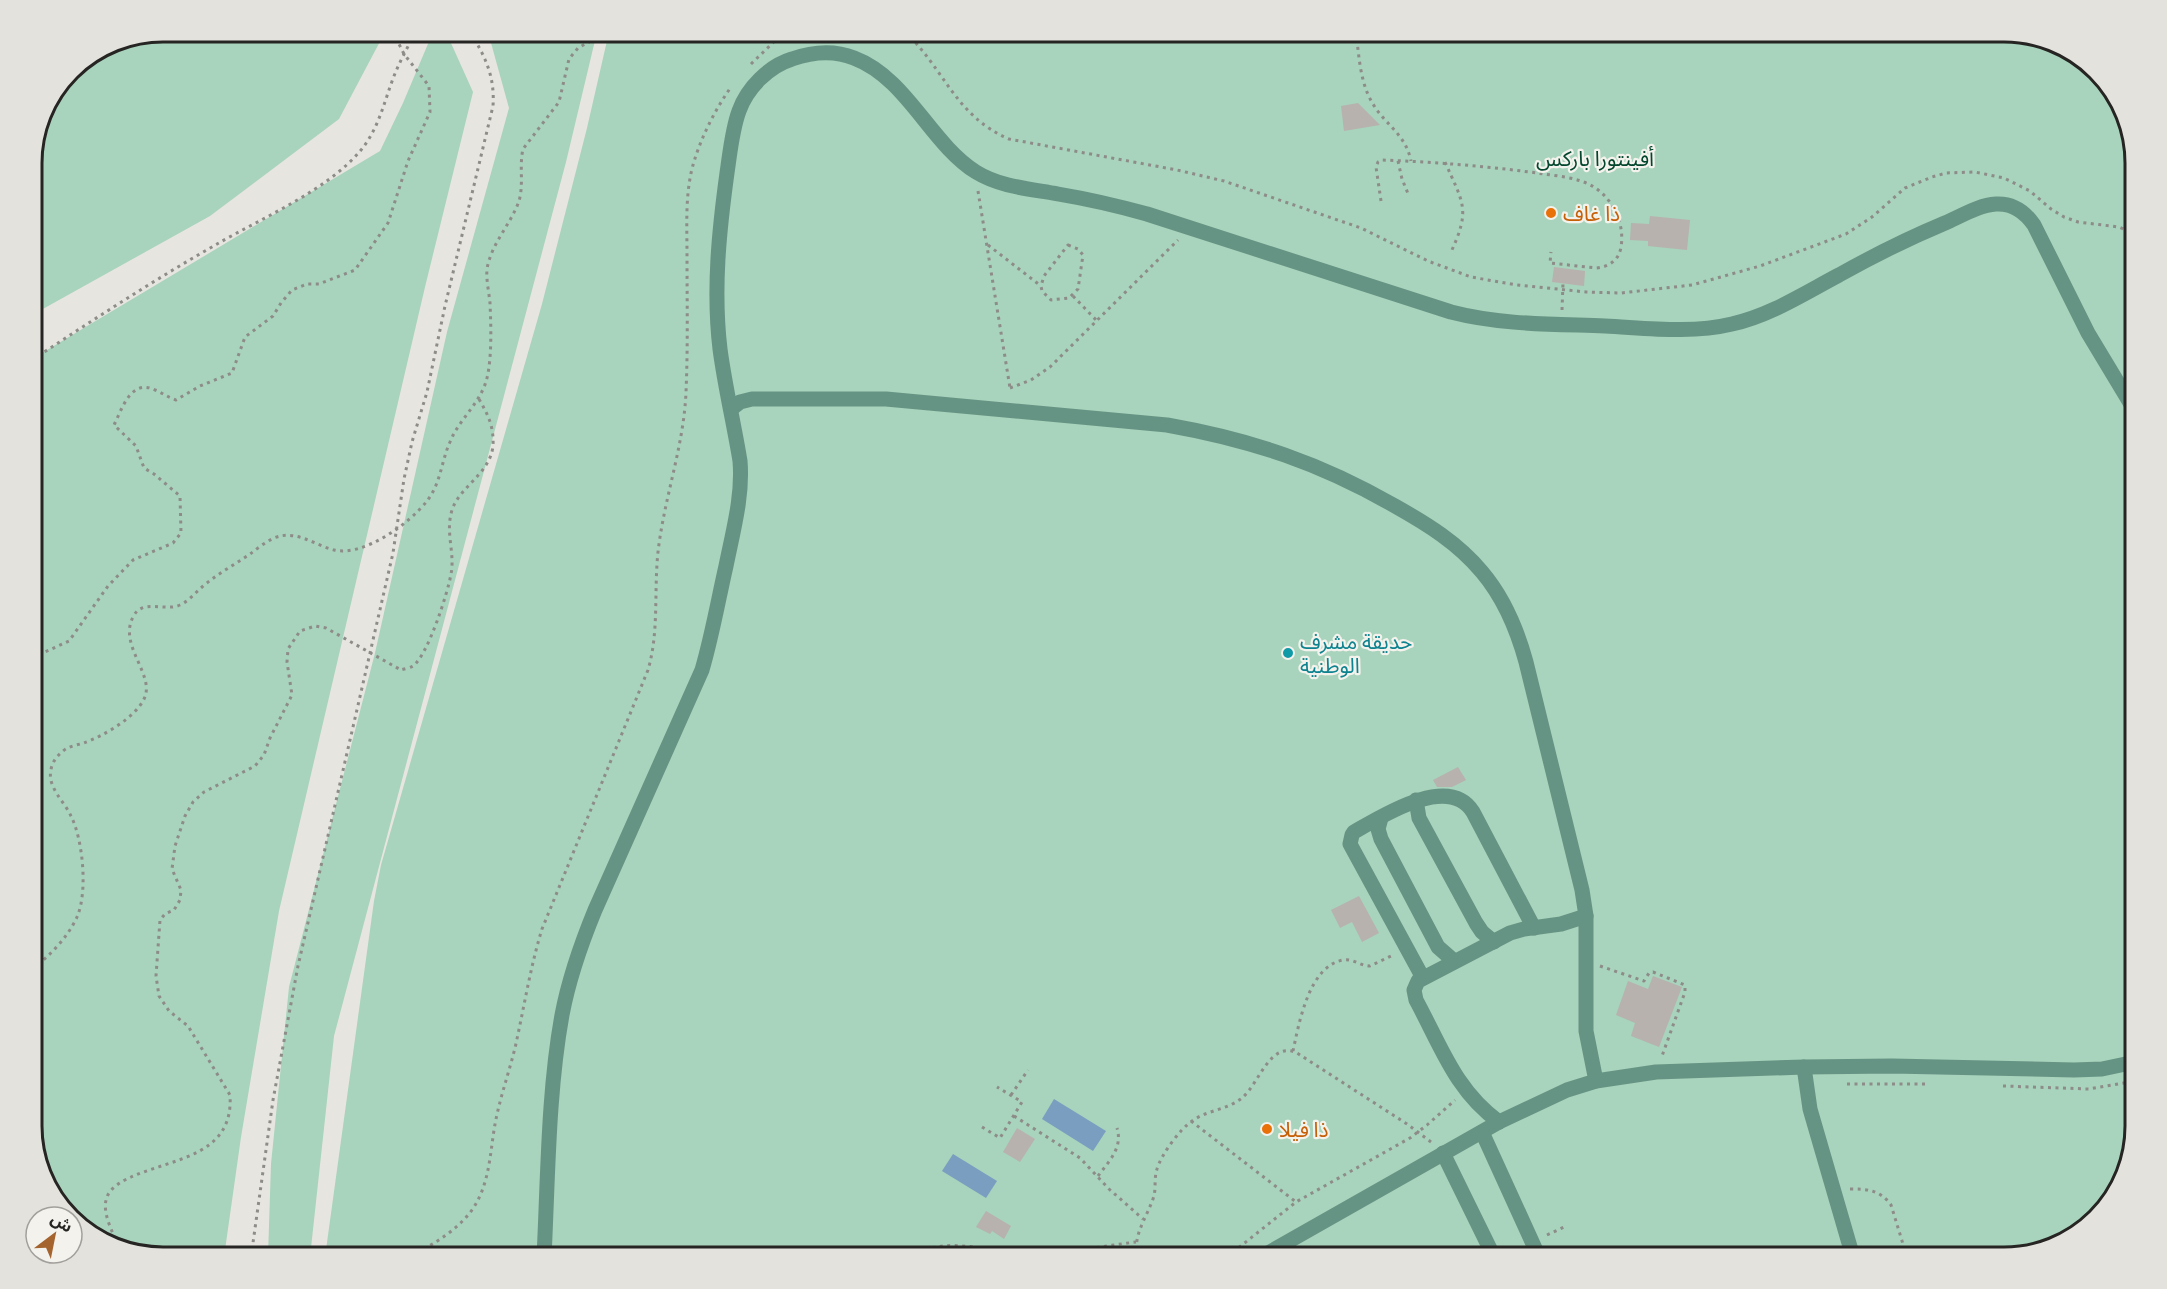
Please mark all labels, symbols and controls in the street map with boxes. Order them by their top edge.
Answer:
park label: أفينتورا باركس [1536,146,1654,171]
place label: ذا غاف [1563,201,1620,225]
marker: ذا غاف [1544,206,1558,220]
place label: حديقة مشرف الوطنية [1300,629,1412,678]
marker: حديقة مشرف الوطنية [1281,646,1295,660]
place label: ذا فيلا [1279,1117,1329,1141]
marker: ذا فيلا [1260,1122,1274,1136]
north arrow [24,1205,84,1265]
text: ش [47,1209,76,1237]

